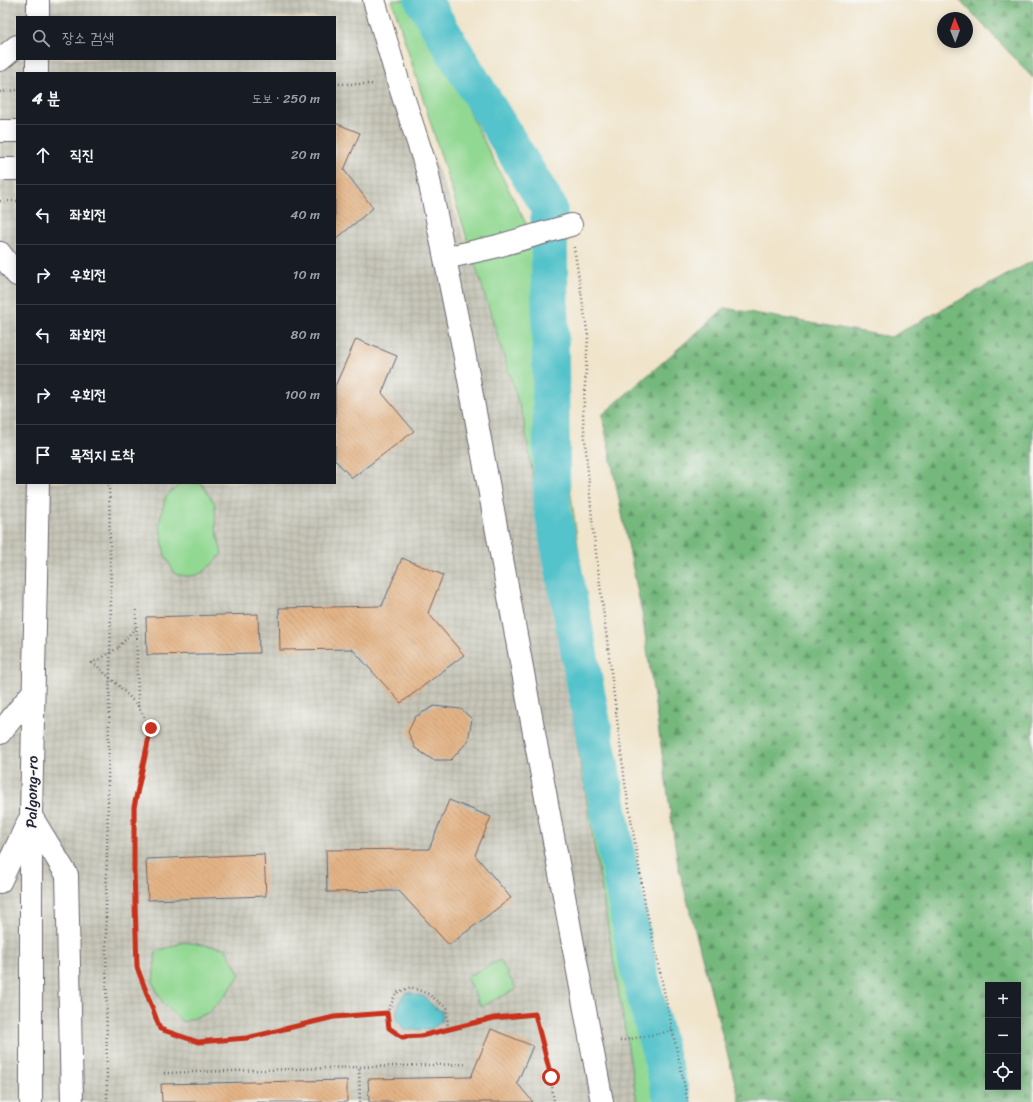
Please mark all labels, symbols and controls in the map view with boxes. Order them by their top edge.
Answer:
north arrow [937,12,973,48]
search box [16,16,336,60]
text: 장소 검색 [62,25,114,51]
icon: search [30,27,52,49]
text: 4 분 [32,83,61,113]
text: 도보 · 250 m [252,87,320,110]
text: 직진 [70,142,94,168]
text: 20 m [291,143,320,166]
icon: ahead [32,144,54,166]
text: 좌회전 [70,202,106,228]
text: 40 m [290,203,320,226]
icon: left [32,204,54,226]
text: 우회전 [70,262,106,288]
text: 10 m [293,263,320,286]
icon: right [32,264,54,286]
text: 좌회전 [70,322,106,348]
text: 80 m [291,323,320,346]
icon: left [32,324,54,346]
text: 우회전 [70,382,106,408]
text: 100 m [285,383,320,406]
icon: right [32,384,54,406]
text: 목적지 도착 [70,442,134,468]
icon: arrive [32,444,54,466]
route end [142,719,160,737]
street label: Palgong-ro [18,755,46,828]
map controls [985,982,1021,1090]
button: + [985,982,1021,1018]
button: − [985,1018,1021,1054]
button: locate [985,1054,1021,1090]
route start [542,1068,560,1086]

